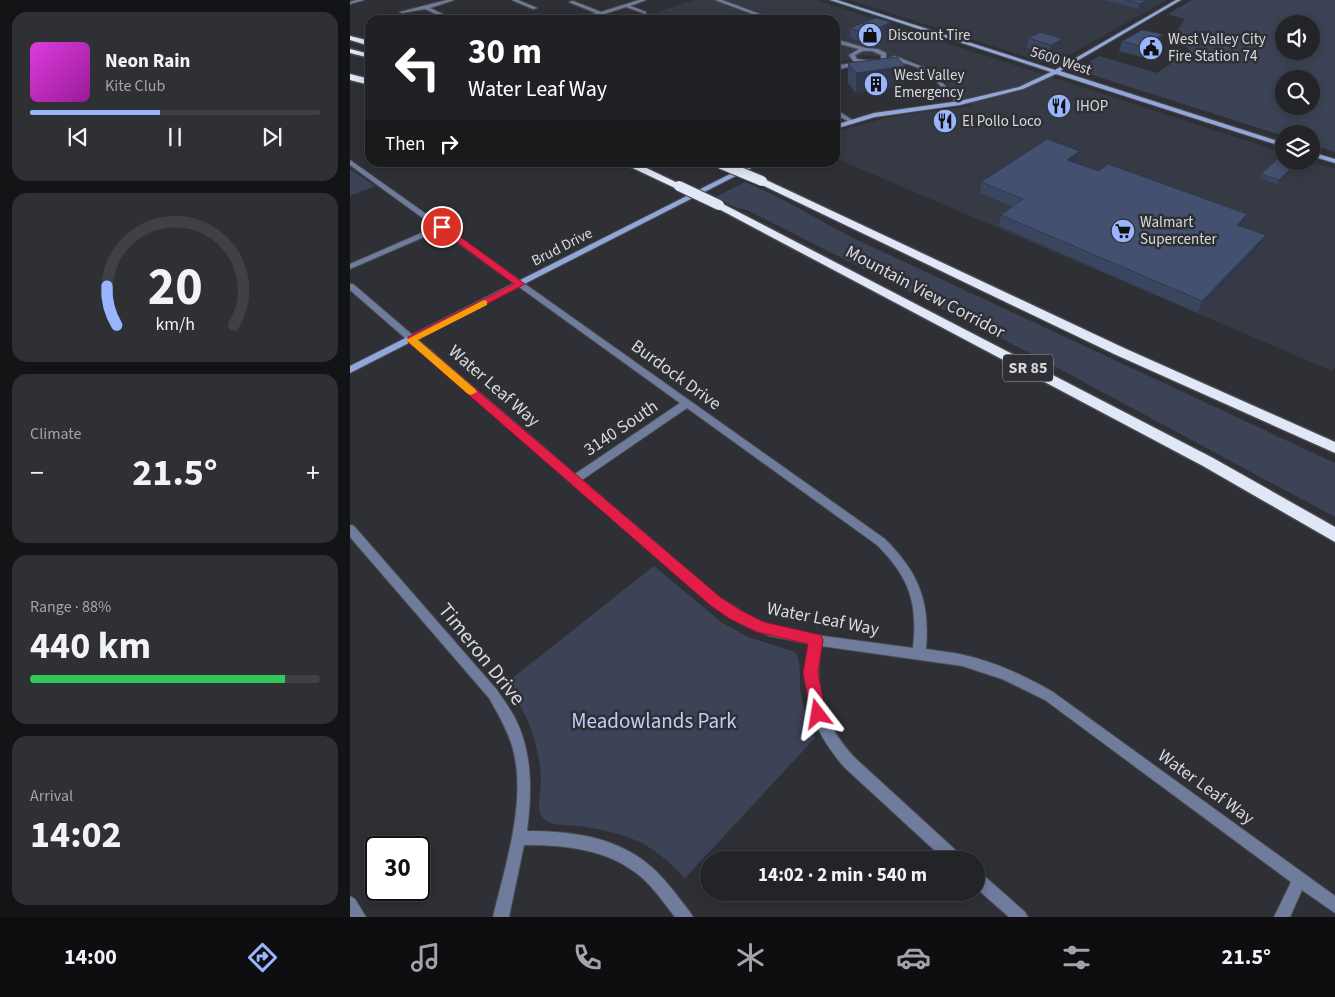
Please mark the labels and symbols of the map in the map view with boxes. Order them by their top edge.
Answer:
shop icon: Discount Tire [857,22,883,48]
place label: Discount Tire [888,25,971,46]
place label: West Valley City Fire Station 74 [1168,29,1266,67]
public building icon: West Valley City Fire Station 74 [1138,35,1164,61]
street label: 5600 West [1028,41,1094,81]
place label: West Valley Emergency [894,65,964,103]
building icon: West Valley Emergency [863,71,889,97]
restaurant icon: IHOP [1046,93,1072,119]
place label: IHOP [1076,96,1108,117]
restaurant icon: El Pollo Loco [932,108,958,134]
place label: El Pollo Loco [962,111,1042,132]
pin [421,206,463,248]
place label: Walmart Supercenter [1140,212,1217,250]
supermarket icon: Walmart Supercenter [1110,218,1136,244]
street label: Brud Drive [528,223,596,271]
street label: Mountain View Corridor [841,239,1010,345]
street label: Burdock Drive [626,334,726,416]
street label: Water Leaf Way [443,339,546,433]
road number: SR 85 [1003,354,1053,382]
street label: 3140 South [579,394,663,462]
street label: Timeron Drive [431,596,533,712]
street label: Water Leaf Way [765,596,882,642]
position arrow [791,687,843,739]
park label: Meadowlands Park [571,706,737,736]
street label: Water Leaf Way [1153,743,1260,831]
speed limit sign: 30 [365,836,430,901]

